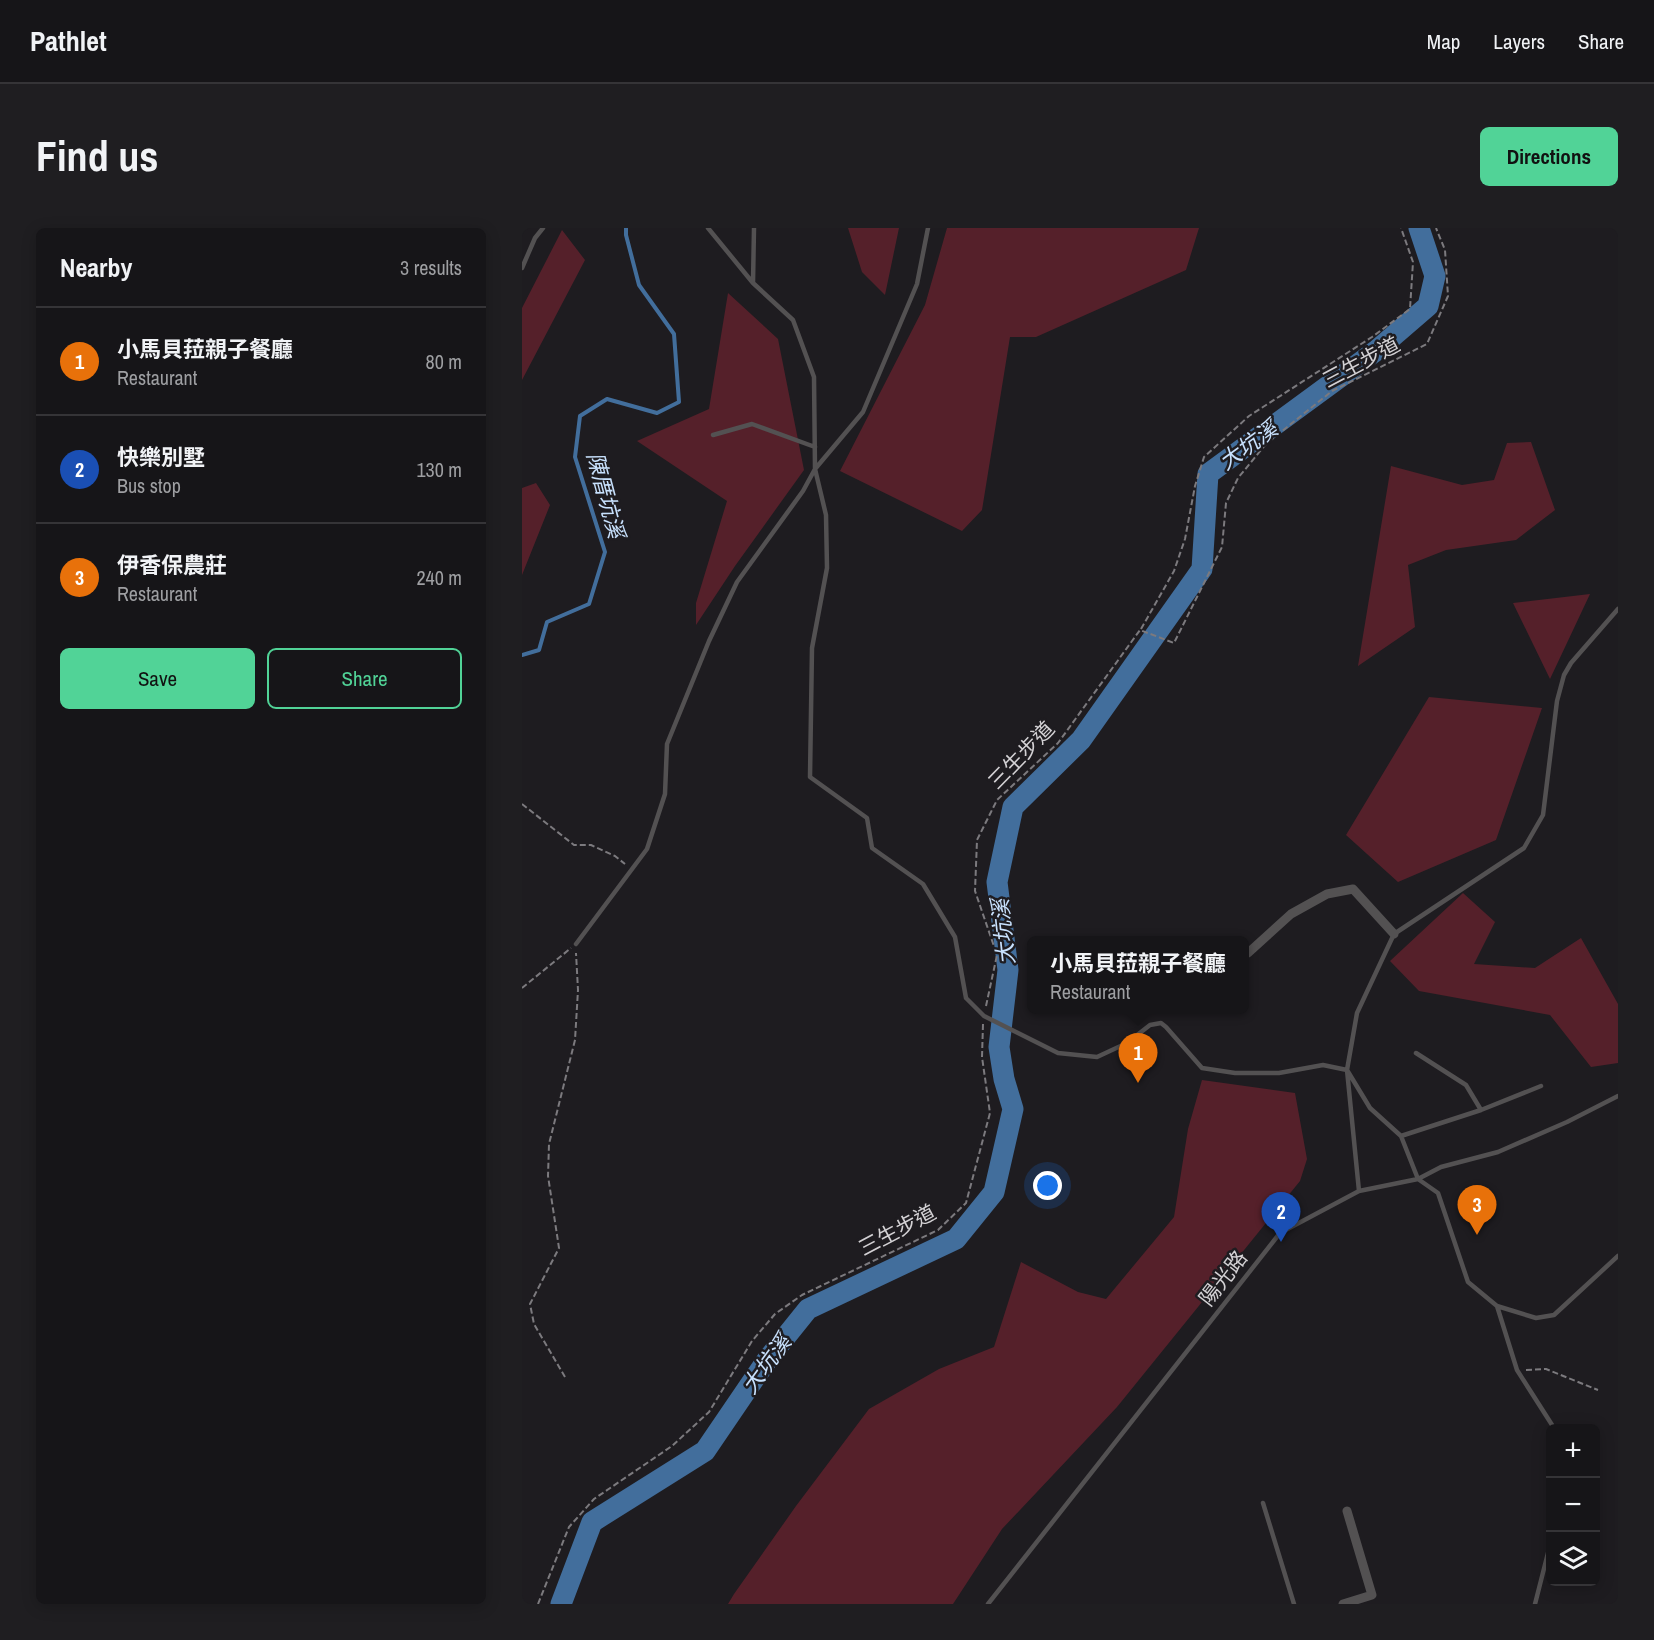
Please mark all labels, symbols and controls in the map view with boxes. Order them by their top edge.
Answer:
text: Pathlet [30,22,107,60]
text: Map [1427,27,1460,56]
text: Layers [1493,27,1545,56]
text: Share [1578,27,1624,56]
button: Directions [1480,127,1618,186]
text: Find us [36,128,158,184]
text: Nearby [60,250,132,285]
text: 3 results [400,254,462,281]
street label: 三生步道 [1317,329,1405,395]
text: 小馬貝菈親子餐廳 [117,334,293,364]
text: 1 [75,348,84,375]
text: 80 m [426,348,462,375]
text: Restaurant [117,364,197,391]
water label: 大坑溪 [1212,412,1286,477]
text: 快樂別墅 [117,442,205,472]
water label: 陳厝坑溪 [580,449,633,544]
text: 2 [75,456,84,483]
text: 130 m [416,456,462,483]
text: Bus stop [117,472,181,499]
text: 伊香保農莊 [117,550,227,580]
text: 3 [75,564,84,591]
text: 240 m [416,564,462,591]
text: Restaurant [117,580,197,607]
button: Save [60,648,255,709]
button: Share [267,648,462,709]
street label: 三生步道 [981,715,1061,795]
water label: 大坑溪 [984,895,1021,966]
popup [1027,936,1249,1014]
text: 小馬貝菈親子餐廳 [1050,948,1226,978]
text: Restaurant [1050,978,1130,1005]
pin: 1 [1118,1034,1158,1083]
your location [1033,1171,1062,1200]
pin: 3 [1458,1186,1496,1235]
pin: 2 [1262,1192,1300,1242]
street label: 三生步道 [853,1197,941,1263]
street label: 陽光路 [1192,1244,1254,1312]
water label: 大坑溪 [734,1326,799,1400]
map controls [1546,1424,1600,1586]
button: + [1546,1424,1600,1478]
button: − [1546,1478,1600,1532]
button: layers [1546,1532,1600,1586]

